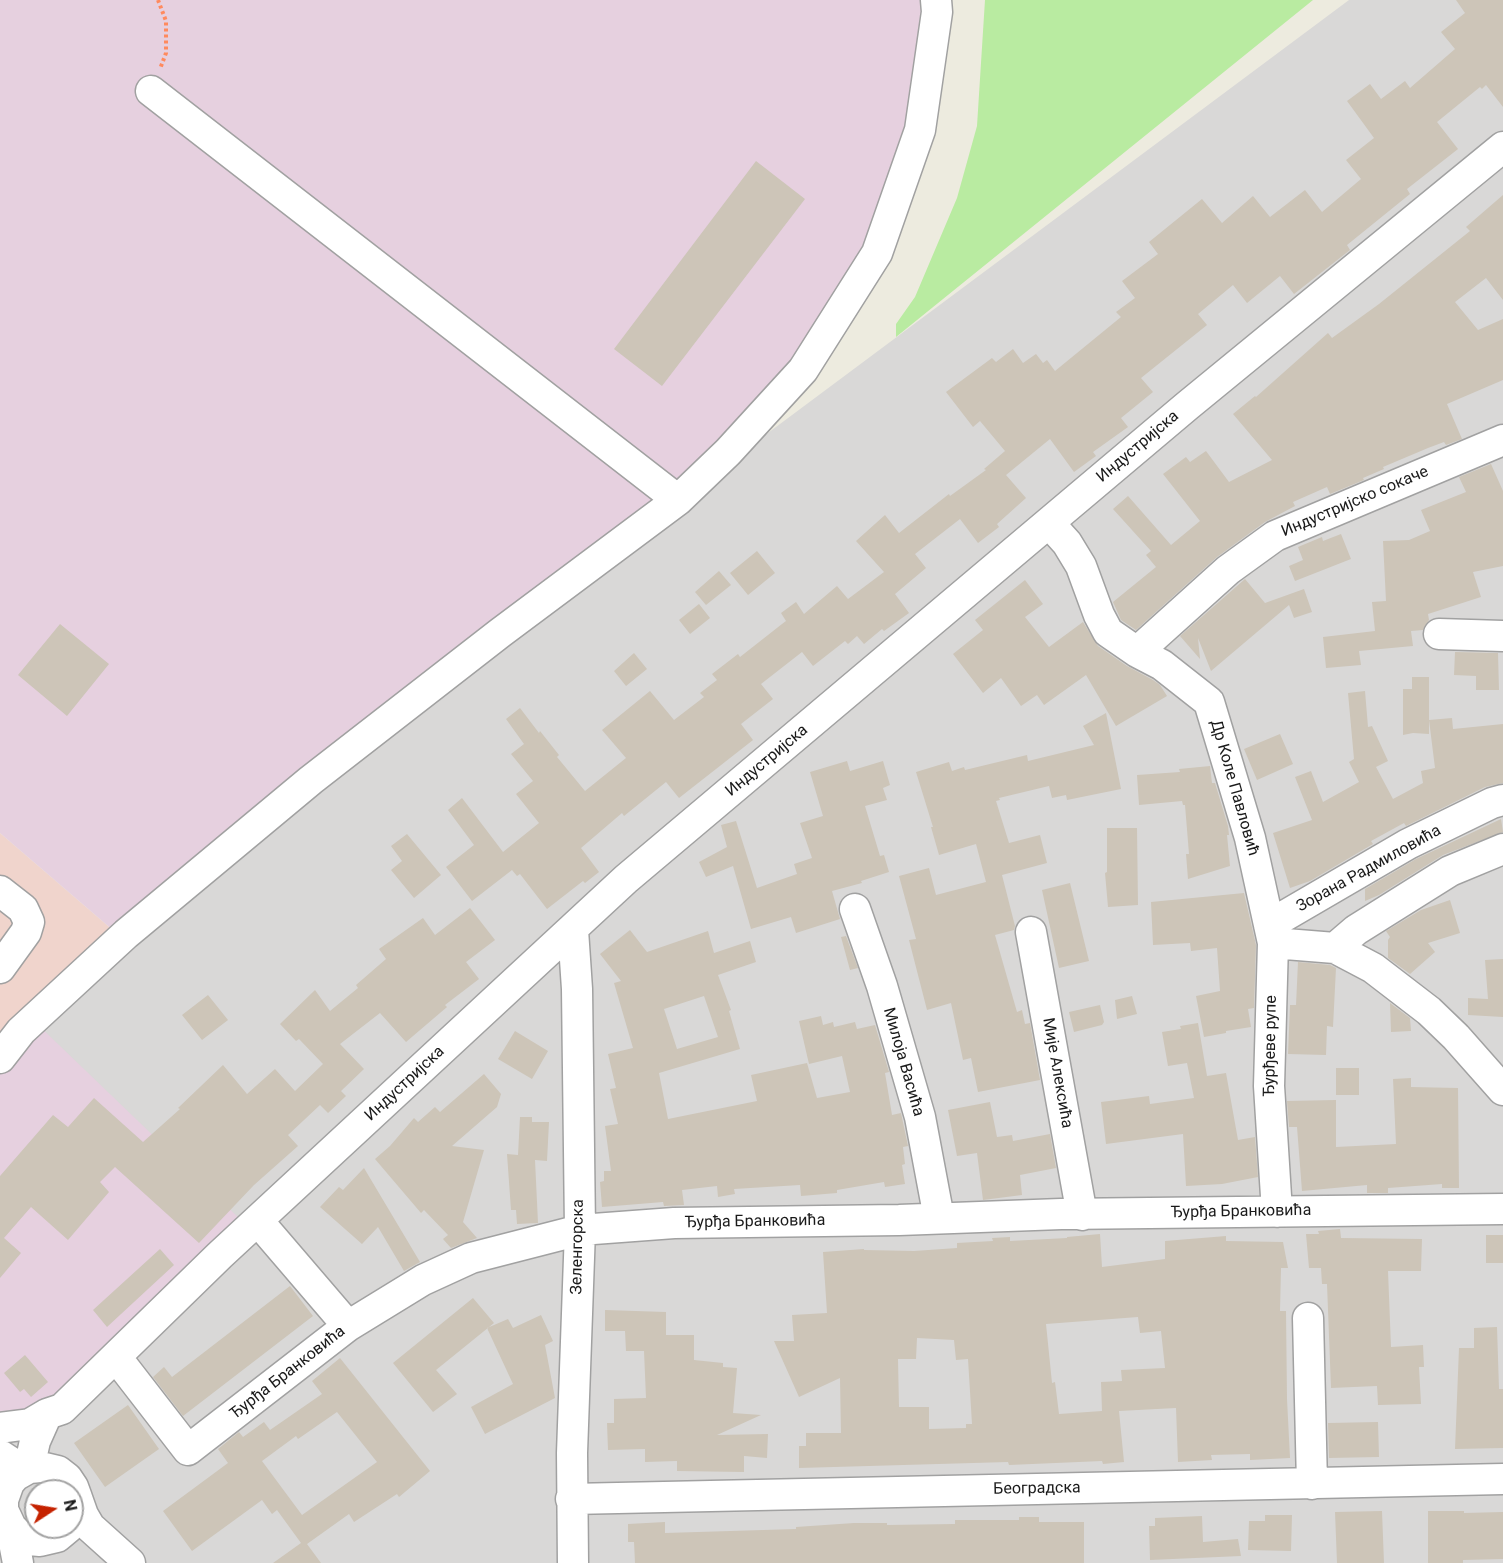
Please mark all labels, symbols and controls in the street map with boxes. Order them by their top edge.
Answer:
street label: Индустријска [1093,407,1183,487]
street label: Индустријско сокаче [1279,462,1431,542]
street label: Др Коле Павловић [1205,718,1263,858]
street label: Индустријска [722,721,812,801]
street label: Зорана Радмиловића [1293,821,1445,917]
street label: Ђурђеве рупе [1261,995,1281,1097]
street label: Милоја Васића [878,1005,928,1119]
street label: Мије Алексића [1038,1016,1076,1130]
street label: Индустријска [361,1042,449,1126]
street label: Зеленгорска [568,1199,588,1295]
street label: Ђурђа Бранковића [1171,1201,1311,1223]
street label: Ђурђа Бранковића [685,1211,825,1233]
street label: Ђурђа Бранковића [227,1322,349,1424]
north arrow [24,1479,84,1539]
street label: Београдска [993,1479,1081,1499]
text: N [60,1498,81,1513]

